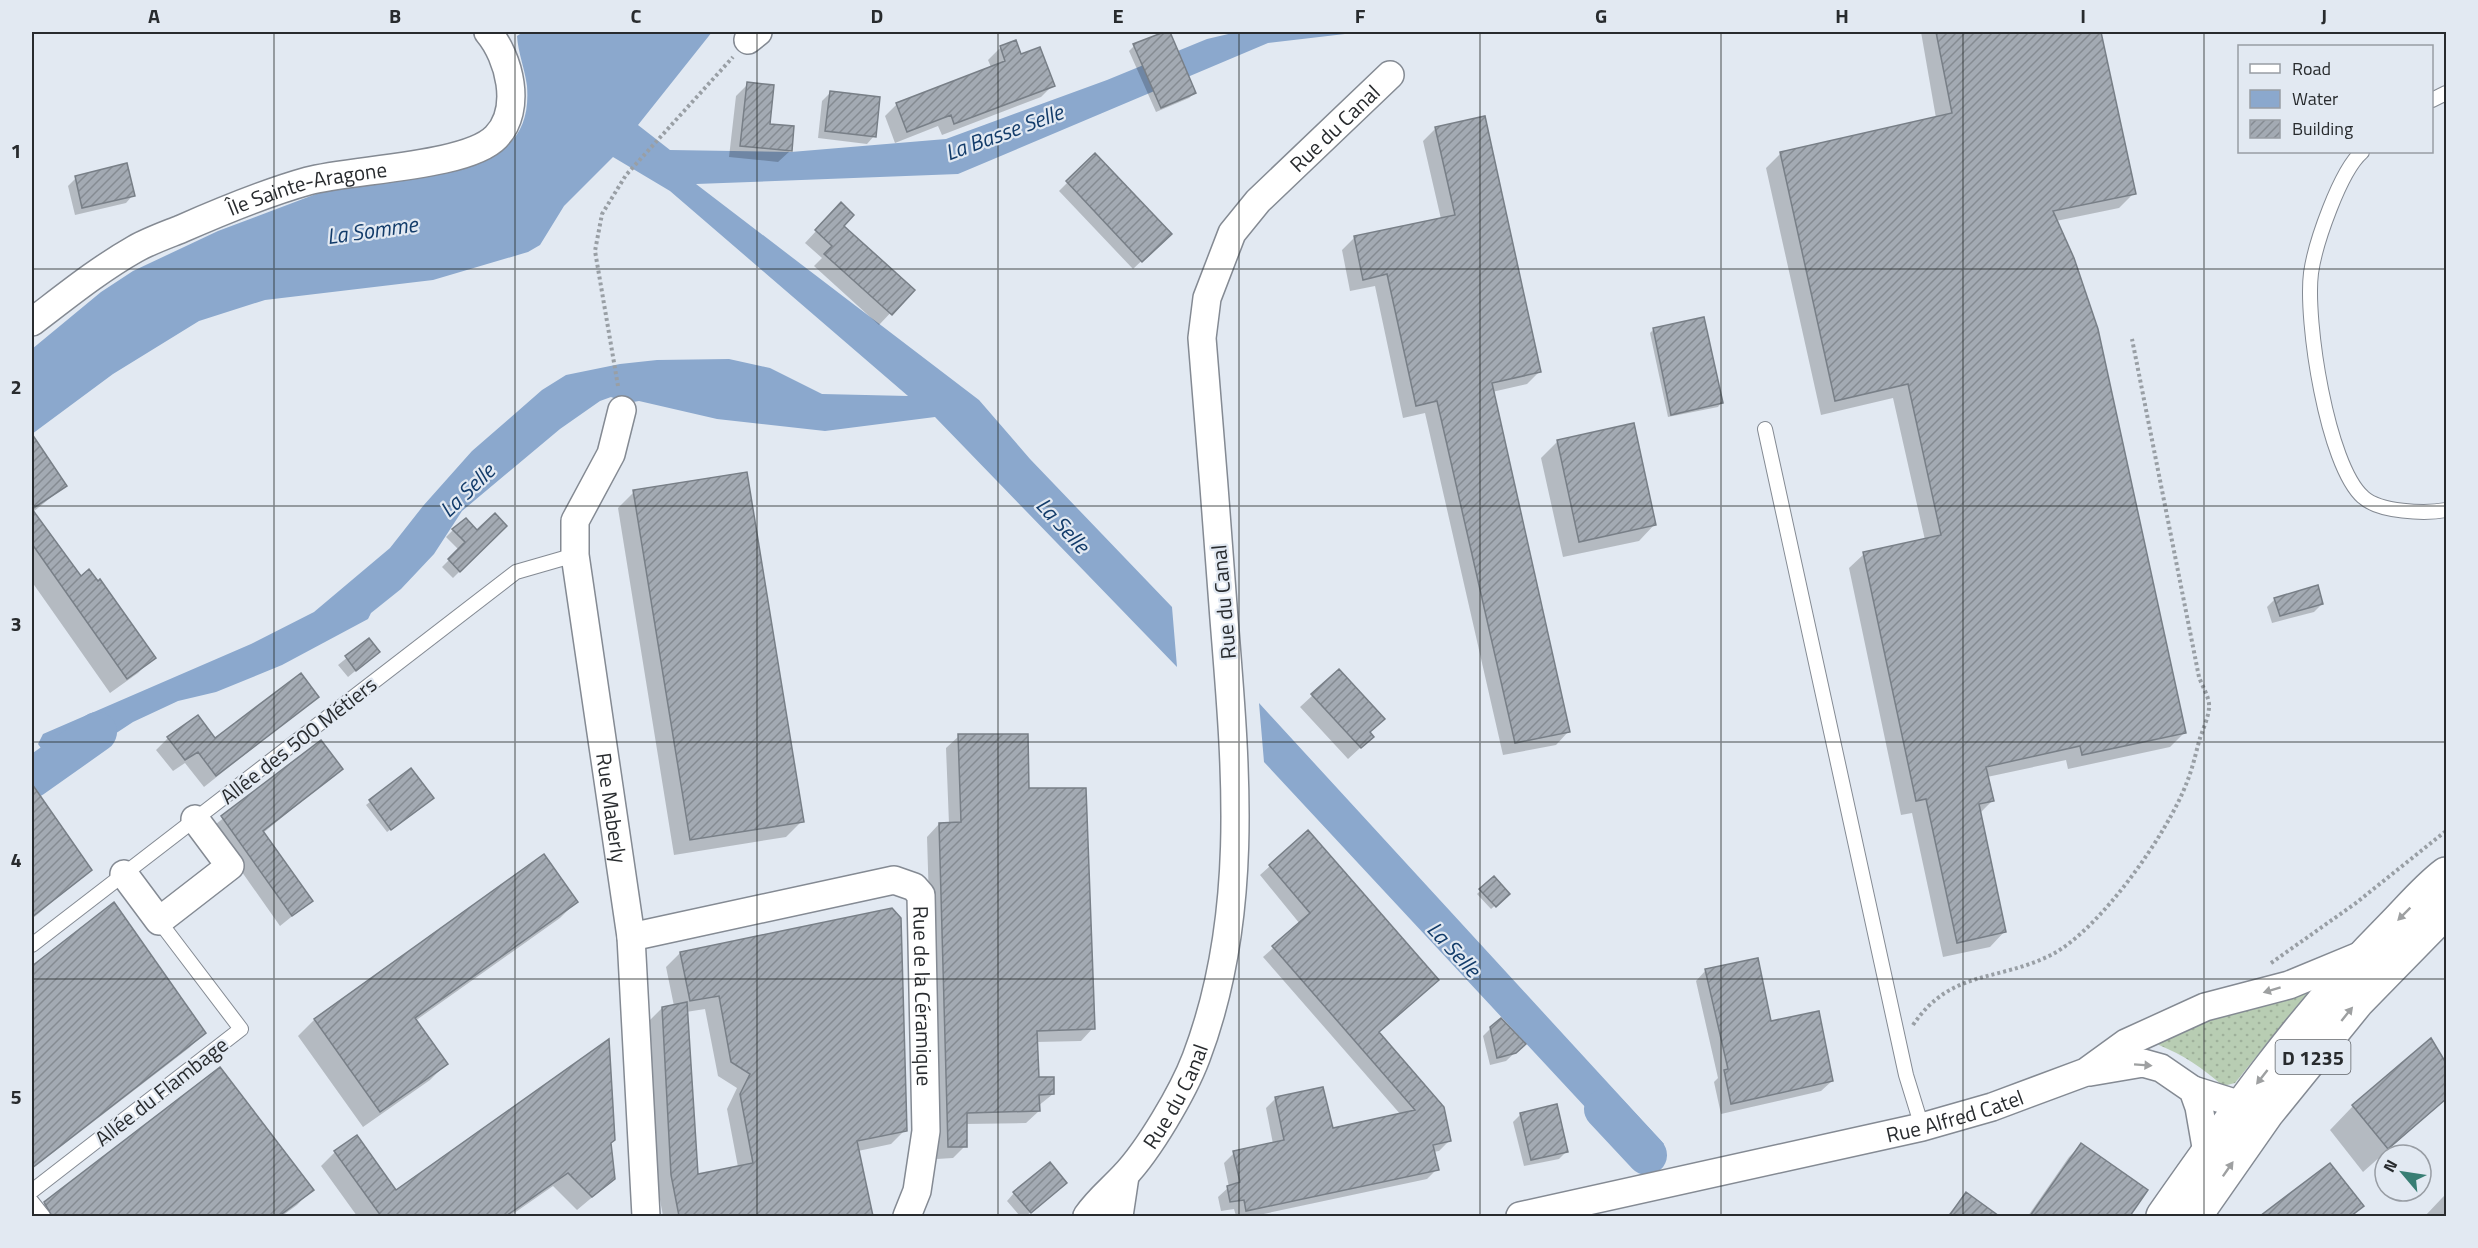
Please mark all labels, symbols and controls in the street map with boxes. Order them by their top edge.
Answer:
text: A [148,0,160,31]
text: B [389,0,401,31]
text: C [631,0,642,31]
text: D [871,0,883,31]
text: E [1112,0,1124,31]
text: F [1355,0,1366,31]
text: G [1595,0,1607,31]
text: H [1835,0,1849,31]
text: I [2080,0,2086,31]
text: J [2321,0,2327,31]
legend [2238,45,2433,153]
text: Road [2292,55,2331,82]
street label: Rue du Canal [1282,77,1387,179]
text: Water [2292,85,2338,112]
water label: La Basse Selle [940,94,1070,169]
text: Building [2292,115,2353,142]
text: 1 [10,135,22,166]
street label: Île Sainte-Aragone [221,153,389,224]
water label: La Somme [324,207,421,253]
text: 2 [10,371,22,402]
water label: La Selle [431,454,504,525]
water label: La Selle [1028,489,1099,562]
street label: Rue du Canal [1202,543,1244,661]
text: 3 [10,608,22,639]
street label: Allée des 500 Métiers [213,668,383,812]
street label: Rue Maberly [588,750,636,865]
text: 4 [10,844,22,875]
street label: Rue de la Céramique [905,906,941,1086]
one-way arrow [2398,907,2412,921]
water label: La Selle [1419,913,1490,986]
one-way arrow [2263,986,2281,995]
one-way arrow [2340,1007,2353,1022]
street label: Allée du Flambage [87,1029,235,1153]
street label: Rue du Canal [1134,1039,1216,1155]
road number: D 1235 [2276,1040,2350,1074]
one-way arrow [2134,1061,2153,1070]
one-way arrow [2257,1069,2269,1084]
text: 5 [10,1081,22,1112]
street label: Rue Alfred Catel [1883,1081,2028,1151]
north arrow [2373,1143,2433,1203]
text: N [2377,1155,2403,1176]
one-way arrow [2222,1161,2234,1177]

